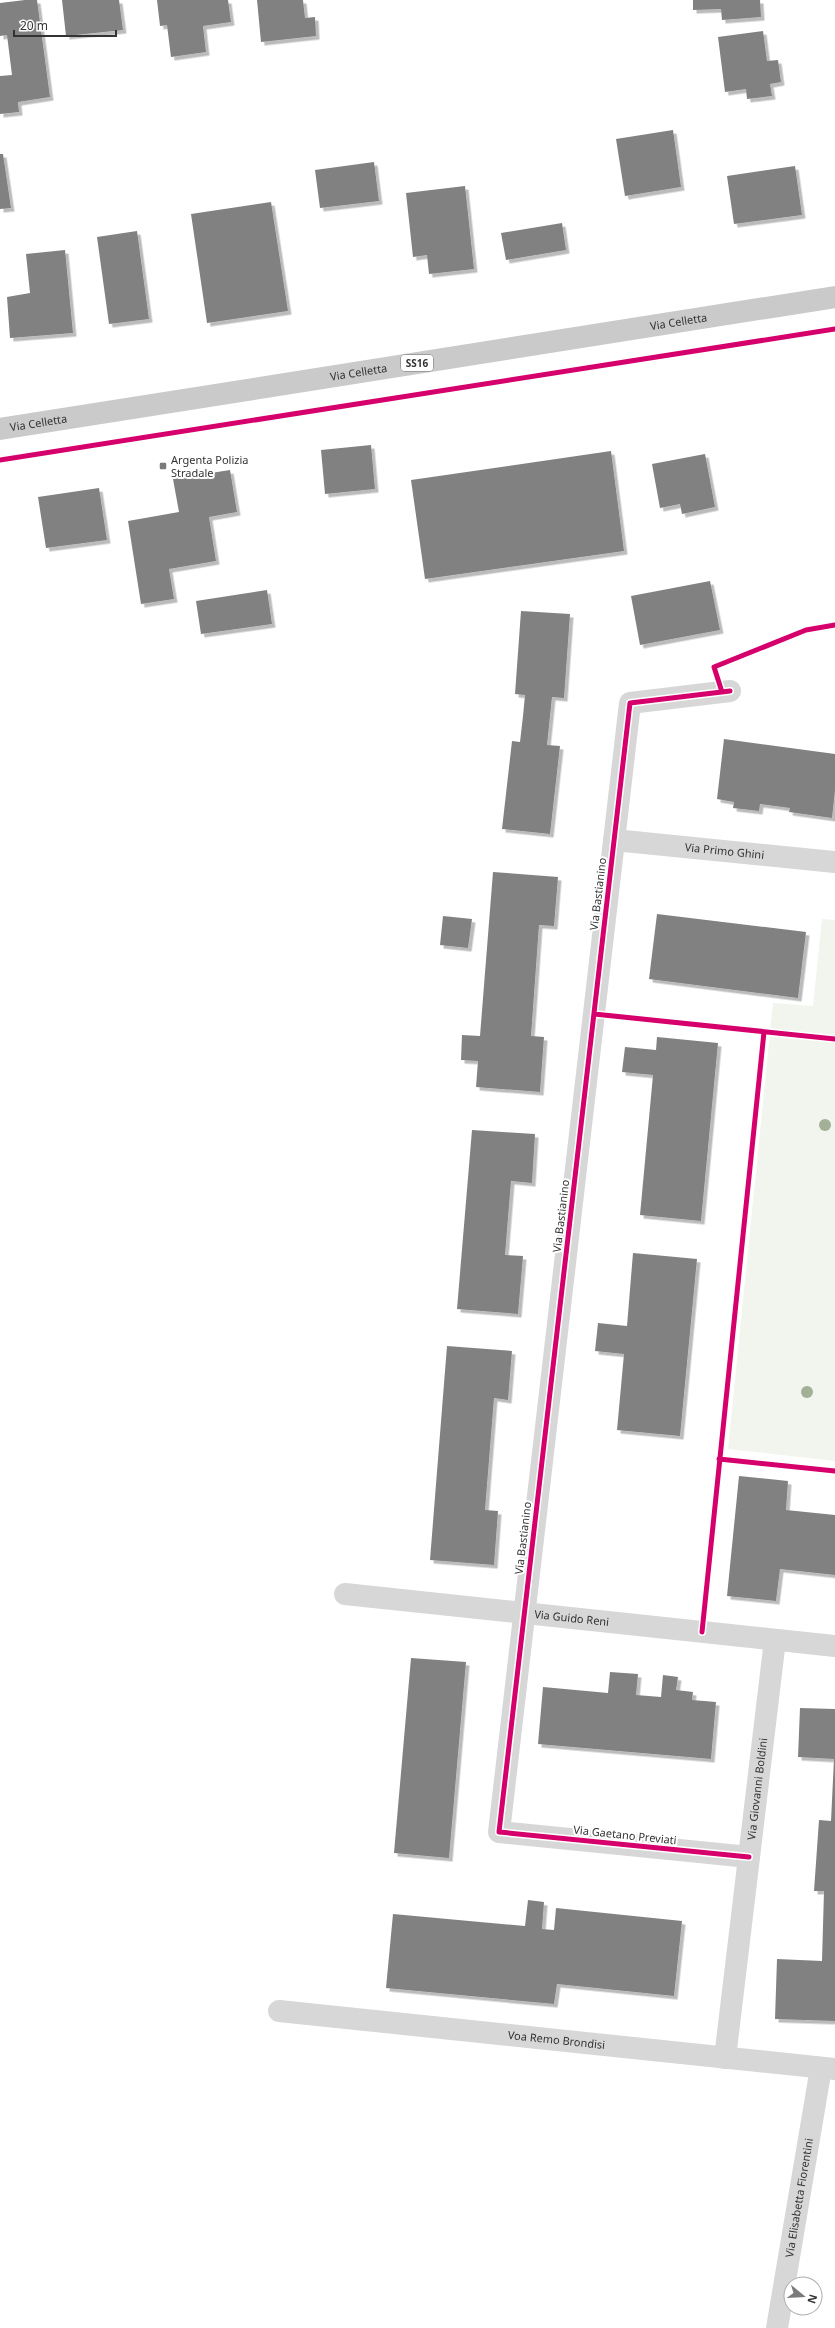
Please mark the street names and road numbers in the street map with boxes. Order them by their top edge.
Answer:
street label: Via Celletta [649,309,708,333]
road number: SS16 [401,355,433,371]
street label: Via Celletta [329,360,388,384]
street label: Via Celletta [9,411,68,434]
street label: Via Primo Ghini [684,839,765,862]
street label: Via Bastianino [586,856,609,931]
street label: Via Bastianino [549,1178,572,1253]
street label: Via Bastianino [511,1500,534,1575]
street label: Via Guido Reni [534,1606,610,1629]
street label: Via Giovanni Boldini [743,1737,770,1841]
street label: Via Gaetano Previati [573,1822,677,1847]
street label: Voa Remo Brondisi [507,2027,606,2052]
street label: Via Elisabetta Fiorentini [781,2137,816,2259]

